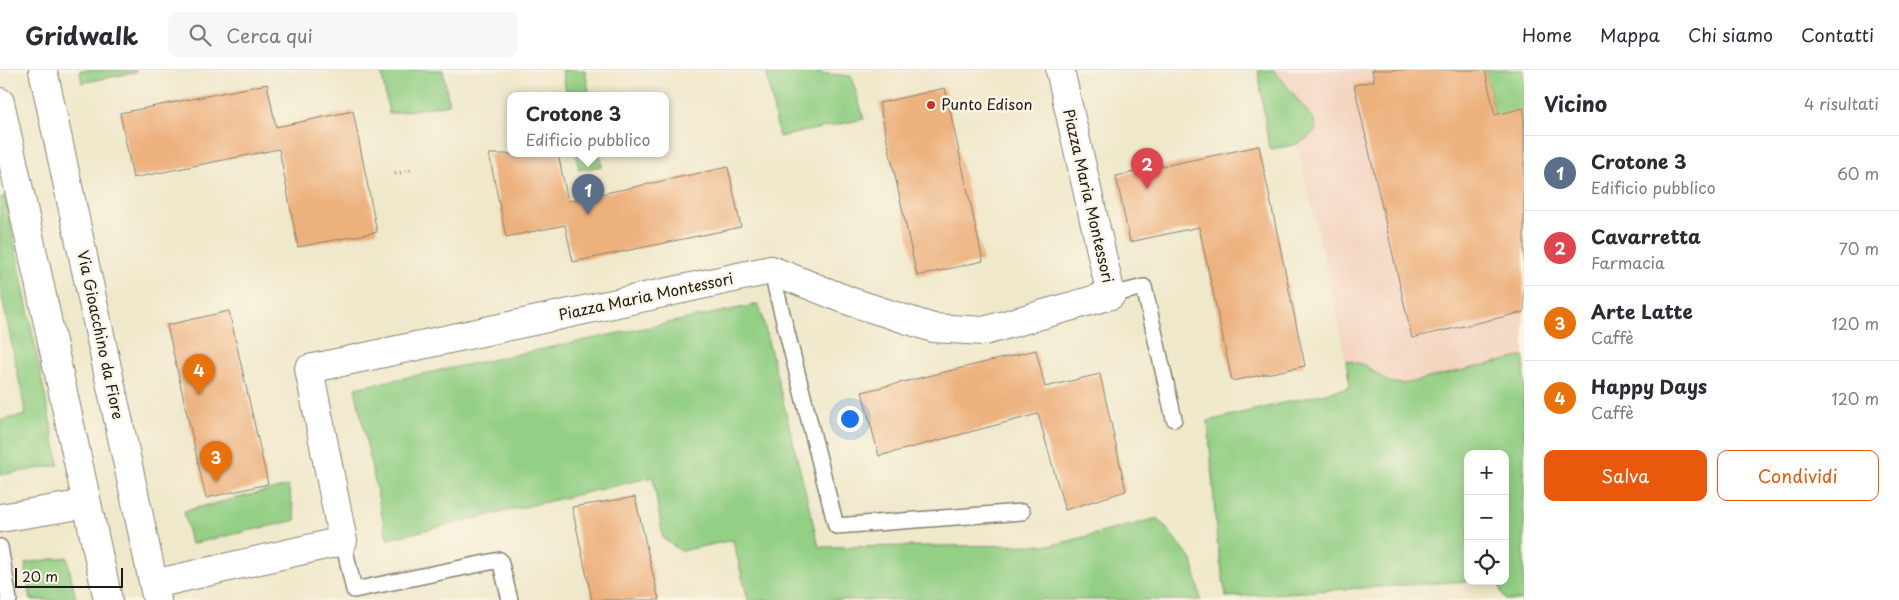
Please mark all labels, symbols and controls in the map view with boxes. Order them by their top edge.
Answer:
search box [168,12,518,57]
text: Gridwalk [25,17,138,53]
icon: search [186,21,214,49]
text: Cerca qui [226,21,313,49]
text: Home [1522,21,1572,48]
text: Mappa [1600,21,1660,48]
text: Chi siamo [1688,21,1773,48]
text: Contatti [1801,21,1874,48]
text: Vicino [1544,87,1607,119]
text: 4 risultati [1804,91,1879,115]
popup [507,92,669,157]
place label: Punto Edison [941,92,1032,115]
text: Crotone 3 [526,99,621,127]
marker: Punto Edison [925,99,937,111]
street label: Piazza Maria Montessori [1058,106,1121,285]
text: Edificio pubblico [526,127,650,151]
text: Crotone 3 [1591,147,1687,175]
pin: 2 [1131,148,1163,189]
text: 1 [1556,161,1564,185]
text: 60 m [1837,161,1879,185]
pin: 1 [572,174,604,215]
text: Edificio pubblico [1591,175,1716,199]
text: Cavarretta [1591,222,1701,250]
text: 2 [1554,236,1566,260]
text: 70 m [1839,236,1879,260]
street label: Via Gioacchino da Fiore [72,248,131,421]
text: Farmacia [1591,250,1665,274]
street label: Piazza Maria Montessori [556,266,735,325]
text: Arte Latte [1591,297,1693,325]
text: 3 [1555,311,1565,335]
text: 120 m [1832,311,1879,335]
text: Caffè [1591,325,1634,349]
pin: 4 [183,354,215,395]
text: Happy Days [1591,372,1707,400]
text: 4 [1555,386,1565,410]
text: 120 m [1832,386,1879,410]
text: Caffè [1591,400,1634,424]
your location [837,406,863,432]
pin: 3 [200,441,232,482]
map controls [1464,450,1509,585]
button: + [1464,450,1509,495]
button: Salva [1544,450,1707,501]
button: Condividi [1717,450,1879,501]
button: − [1464,495,1509,540]
button: locate [1464,540,1509,585]
scale bar [15,565,122,588]
text: 20 m [22,566,58,587]

